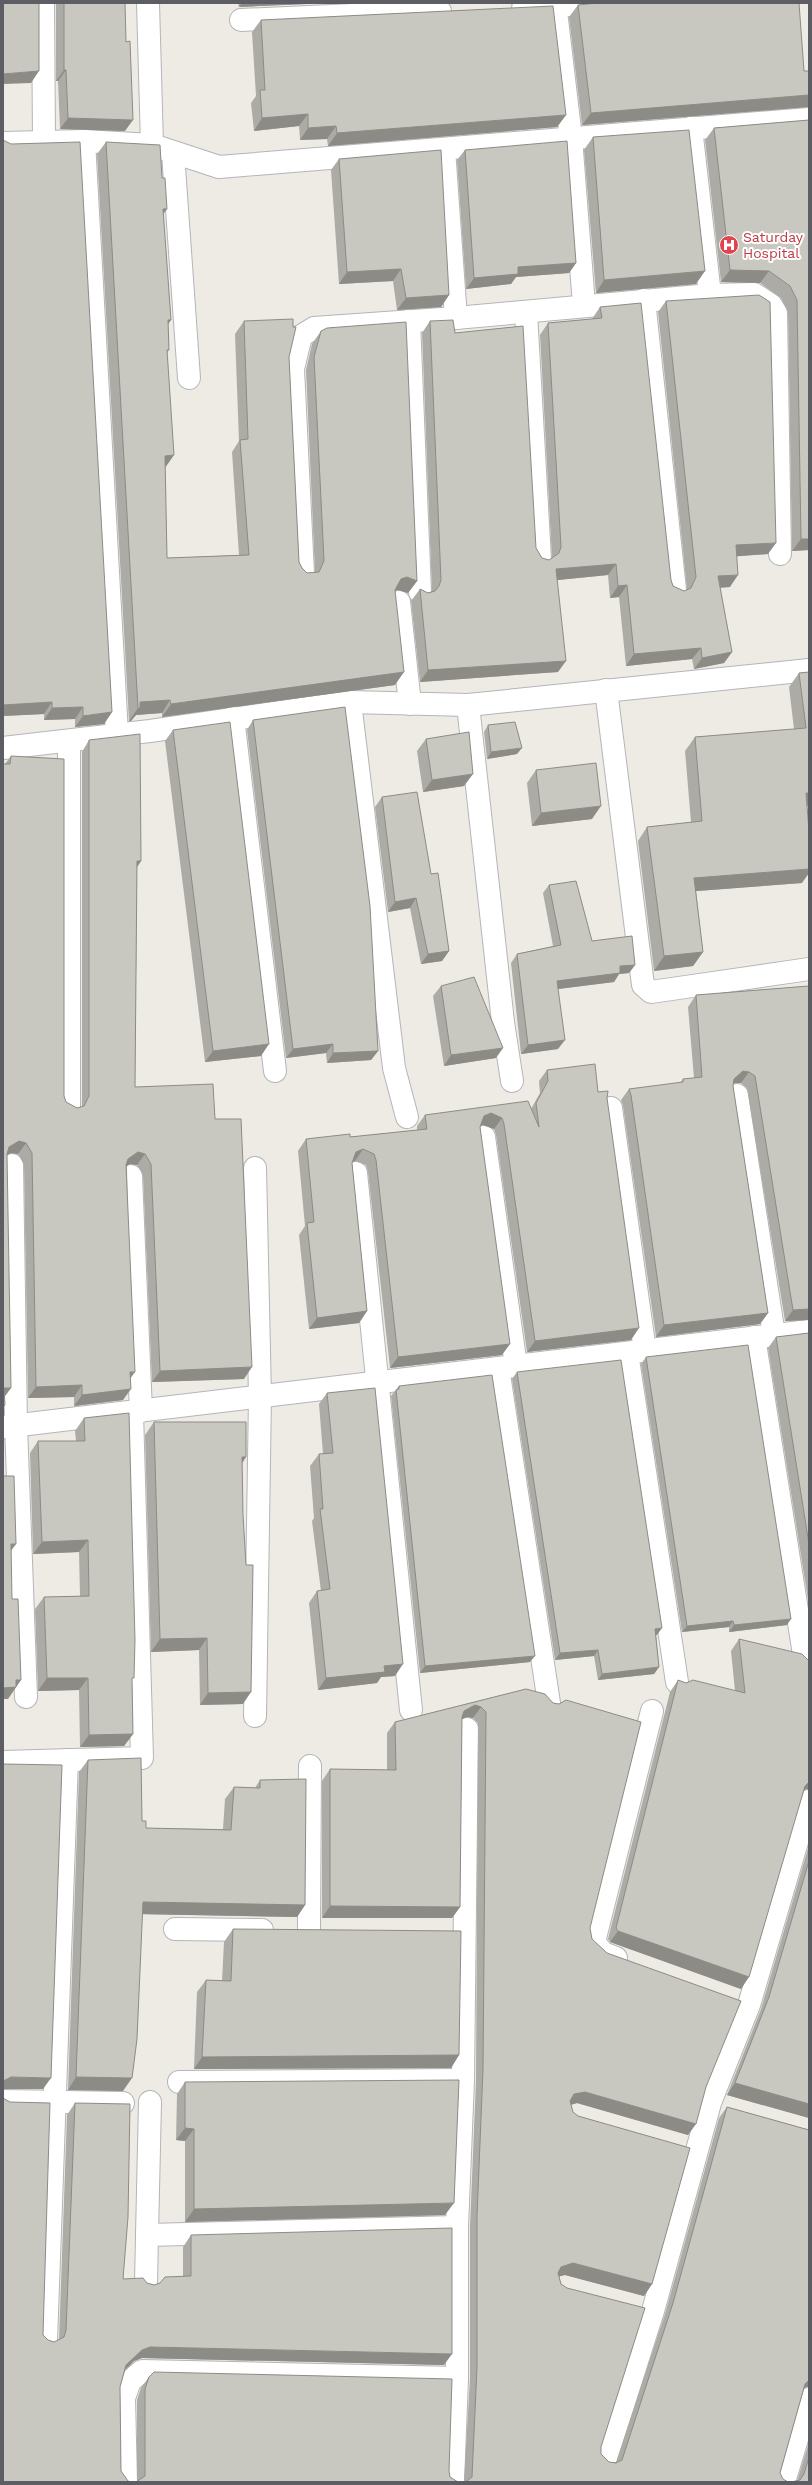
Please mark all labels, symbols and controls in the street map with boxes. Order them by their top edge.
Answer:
place label: Saturday Hospital [743,229,804,261]
hospital icon: Saturday Hospital [718,234,740,256]

